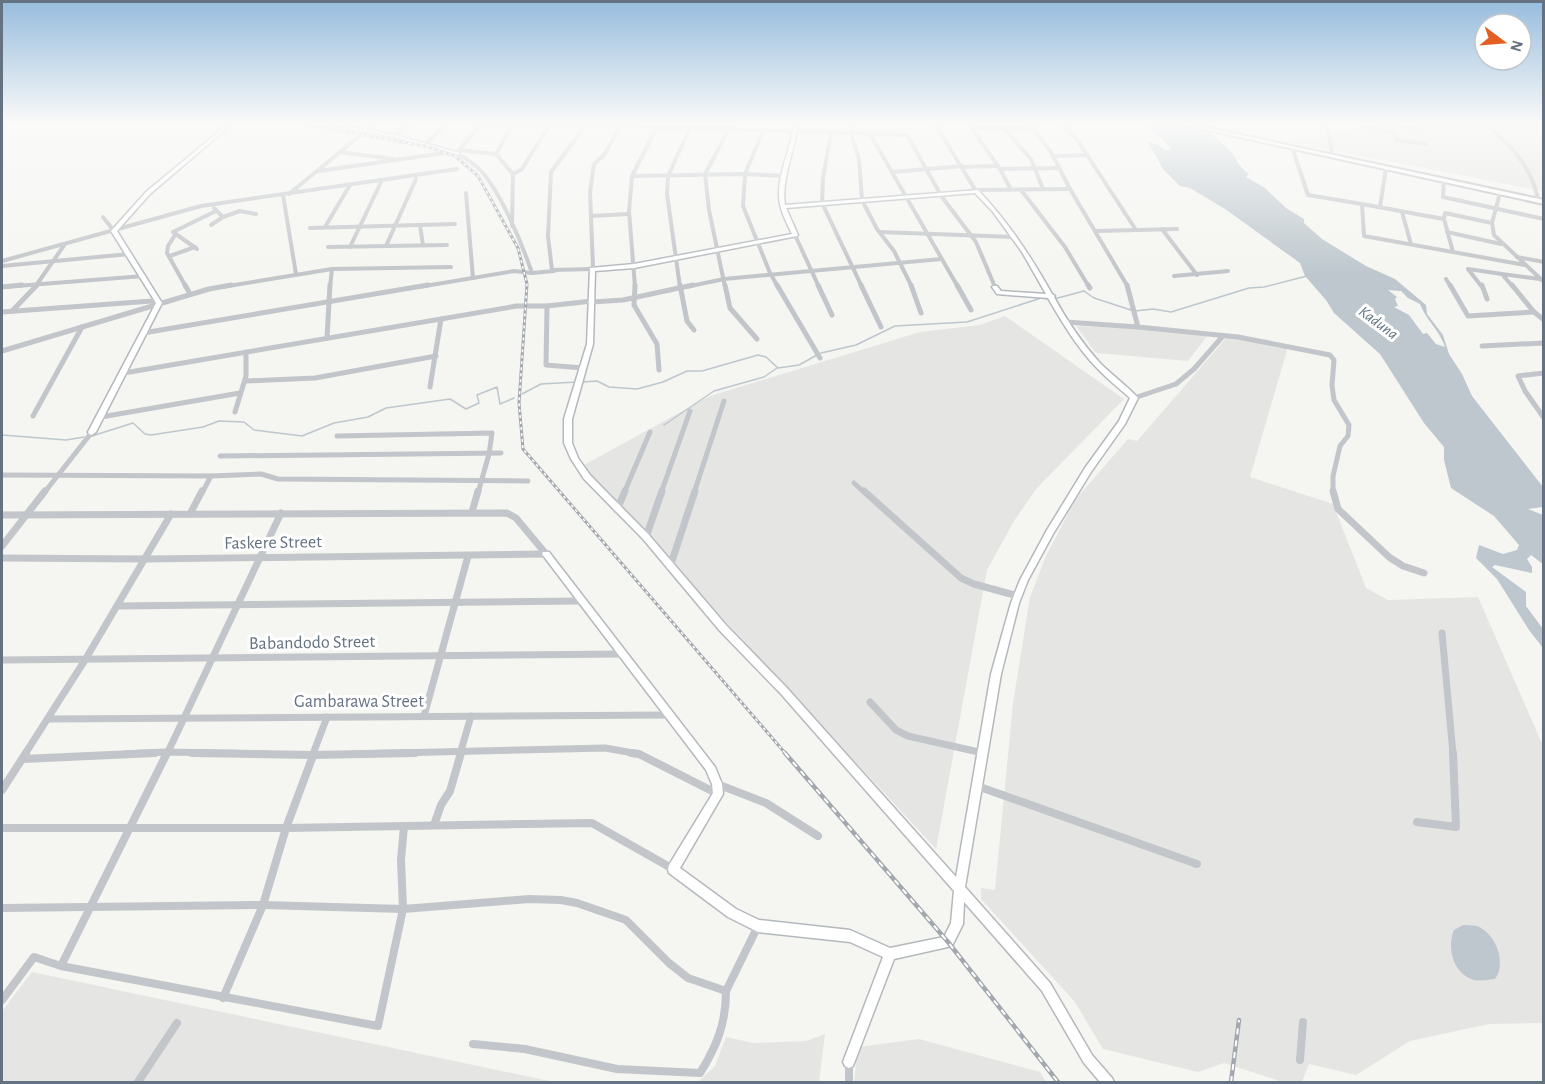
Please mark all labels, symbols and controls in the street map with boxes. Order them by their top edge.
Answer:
north arrow [1473,12,1533,72]
text: N [1507,38,1526,53]
water label: Kaduna [1356,303,1401,342]
street label: Faskere Street [224,533,322,553]
street label: Babandodo Street [249,633,376,653]
street label: Gambarawa Street [294,693,424,711]

